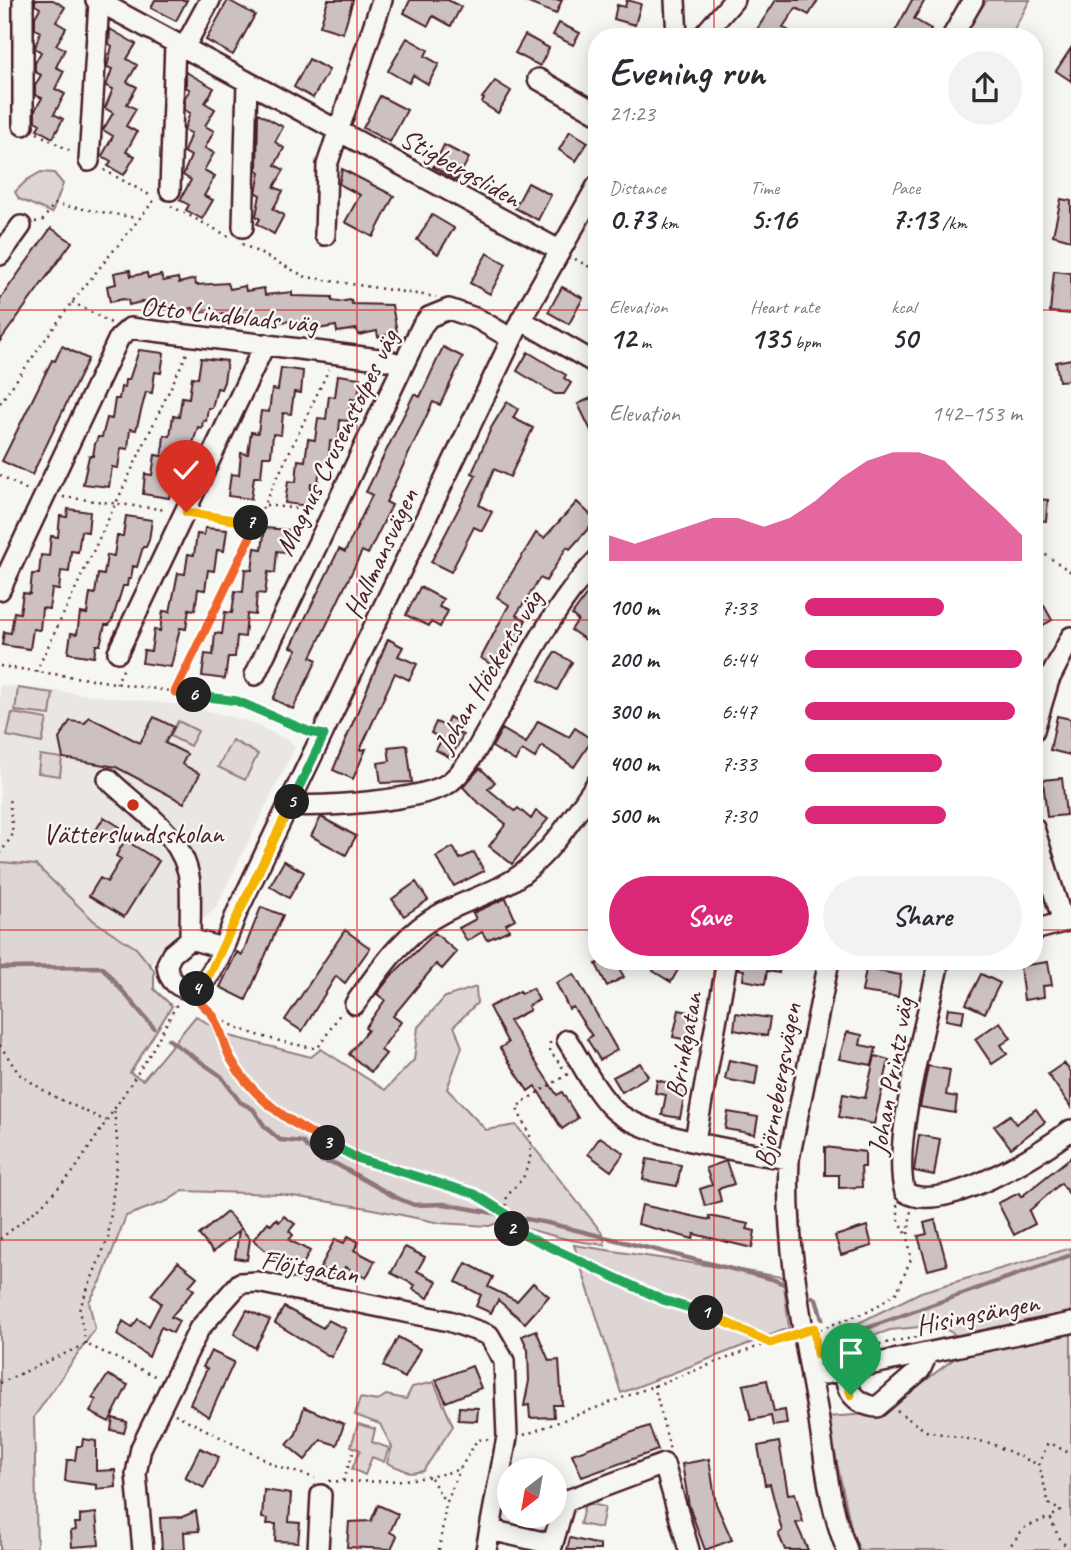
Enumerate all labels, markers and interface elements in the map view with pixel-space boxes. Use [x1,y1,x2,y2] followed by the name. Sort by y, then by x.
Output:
[609,49,765,96] text: Evening run
[948,51,1022,125] button: share
[609,99,655,128] text: 21:23
[394,120,528,215] street label: Stigbergsliden
[609,176,666,200] text: Distance
[750,176,779,200] text: Time
[891,176,920,200] text: Pace
[609,200,655,238] text: 0.73
[750,200,797,238] text: 5:16
[891,200,937,238] text: 7:13
[655,211,679,235] text: km
[937,211,967,235] text: /km
[139,288,320,341] street label: Otto Lindblads väg
[609,295,667,319] text: Elevation
[750,295,819,319] text: Heart rate
[891,295,916,319] text: kcal
[609,319,636,357] text: 12
[750,319,790,357] text: 135
[891,319,918,357] text: 50
[266,322,407,561] street label: Magnus Crusenstolpes väg
[636,330,651,354] text: m
[790,330,821,354] text: bpm
[609,399,680,428] text: Elevation
[931,399,1022,428] text: 142–153 m
[156,440,216,512] pin
[167,451,205,489] icon: check
[335,482,426,624] street label: Hallmansvägen
[233,505,268,540] pin: 7
[246,510,255,534] text: 7
[425,583,551,761] street label: Johan Höckerts väg
[609,593,659,622] text: 100 m
[721,593,757,622] text: 7:33
[609,645,659,674] text: 200 m
[721,645,757,674] text: 6:44
[176,678,212,712] pin: 6
[189,682,198,706] text: 6
[609,697,659,726] text: 300 m
[721,697,757,726] text: 6:47
[609,749,659,778] text: 400 m
[721,749,757,778] text: 7:33
[274,784,310,820] pin: 5
[287,789,296,813] text: 5
[125,797,141,813] marker: Vätterslundsskolan
[609,801,658,830] text: 500 m
[721,801,757,830] text: 7:30
[43,816,225,851] place label: Vätterslundsskolan
[609,876,809,956] button: Save
[823,876,1022,956] button: Share
[180,972,214,1006] pin: 4
[192,976,201,1000] text: 4
[657,988,710,1101] street label: Brinkgatan
[859,994,922,1159] street label: Johan Printz väg
[746,1000,809,1170] street label: Björnebergsvägen
[310,1126,346,1160] pin: 3
[323,1130,332,1154] text: 3
[494,1212,530,1246] pin: 2
[507,1216,516,1240] text: 2
[259,1242,362,1292] street label: Flöjtgatan
[913,1284,1043,1343] street label: Hisingsängen
[688,1296,724,1330] pin: 1
[701,1300,710,1324] text: 1
[821,1323,881,1395] pin
[832,1334,870,1372] icon: arrive
[497,1458,567,1528] north arrow
[497,1458,567,1528] map controls

